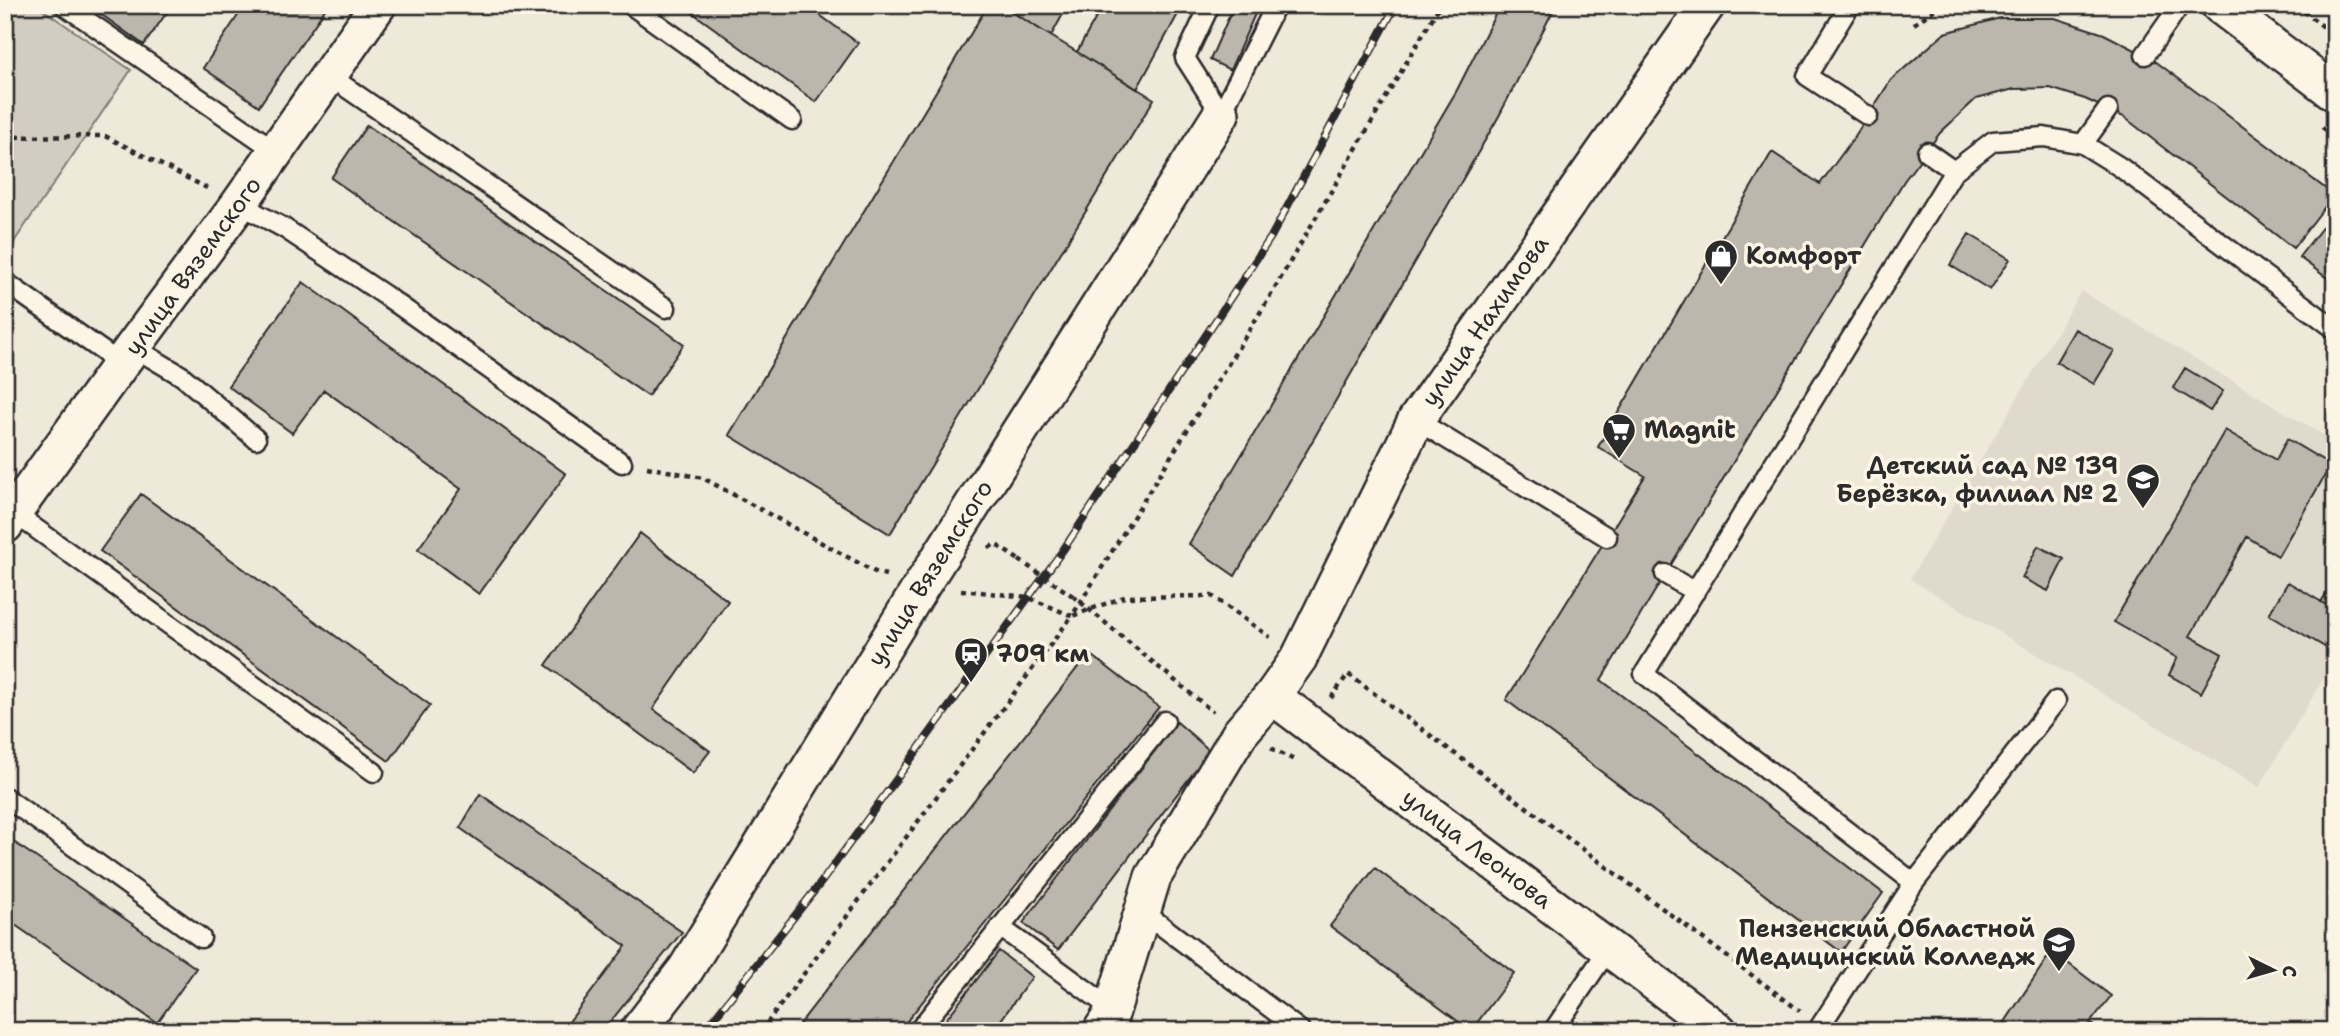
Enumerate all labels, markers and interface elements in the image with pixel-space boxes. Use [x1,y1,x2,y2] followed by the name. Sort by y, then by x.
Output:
[117,170,269,362] street label: улица Вяземского
[1414,229,1556,413] street label: улица Нахимова
[1702,237,1740,286] shop icon: Комфорт
[1746,240,1862,272] place label: Комфорт
[1600,411,1638,460] supermarket icon: Magnit
[1644,414,1736,446] place label: Magnit
[1837,450,2118,510] place label: Детский сад № 139 Берёзка, филиал № 2
[2124,461,2162,510] school or university icon: Детский сад № 139 Берёзка, филиал № 2
[860,474,1000,672] street label: улица Вяземского
[952,635,990,684] station icon: 709 км
[996,638,1089,670] place label: 709 км
[1395,782,1559,916] street label: улица Леонова
[1735,913,2036,973] place label: Пензенский Областной Медицинский Колледж
[2040,924,2078,973] school or university icon: Пензенский Областной Медицинский Колледж
[2238,934,2308,1004] north arrow
[2276,965,2302,978] text: С

